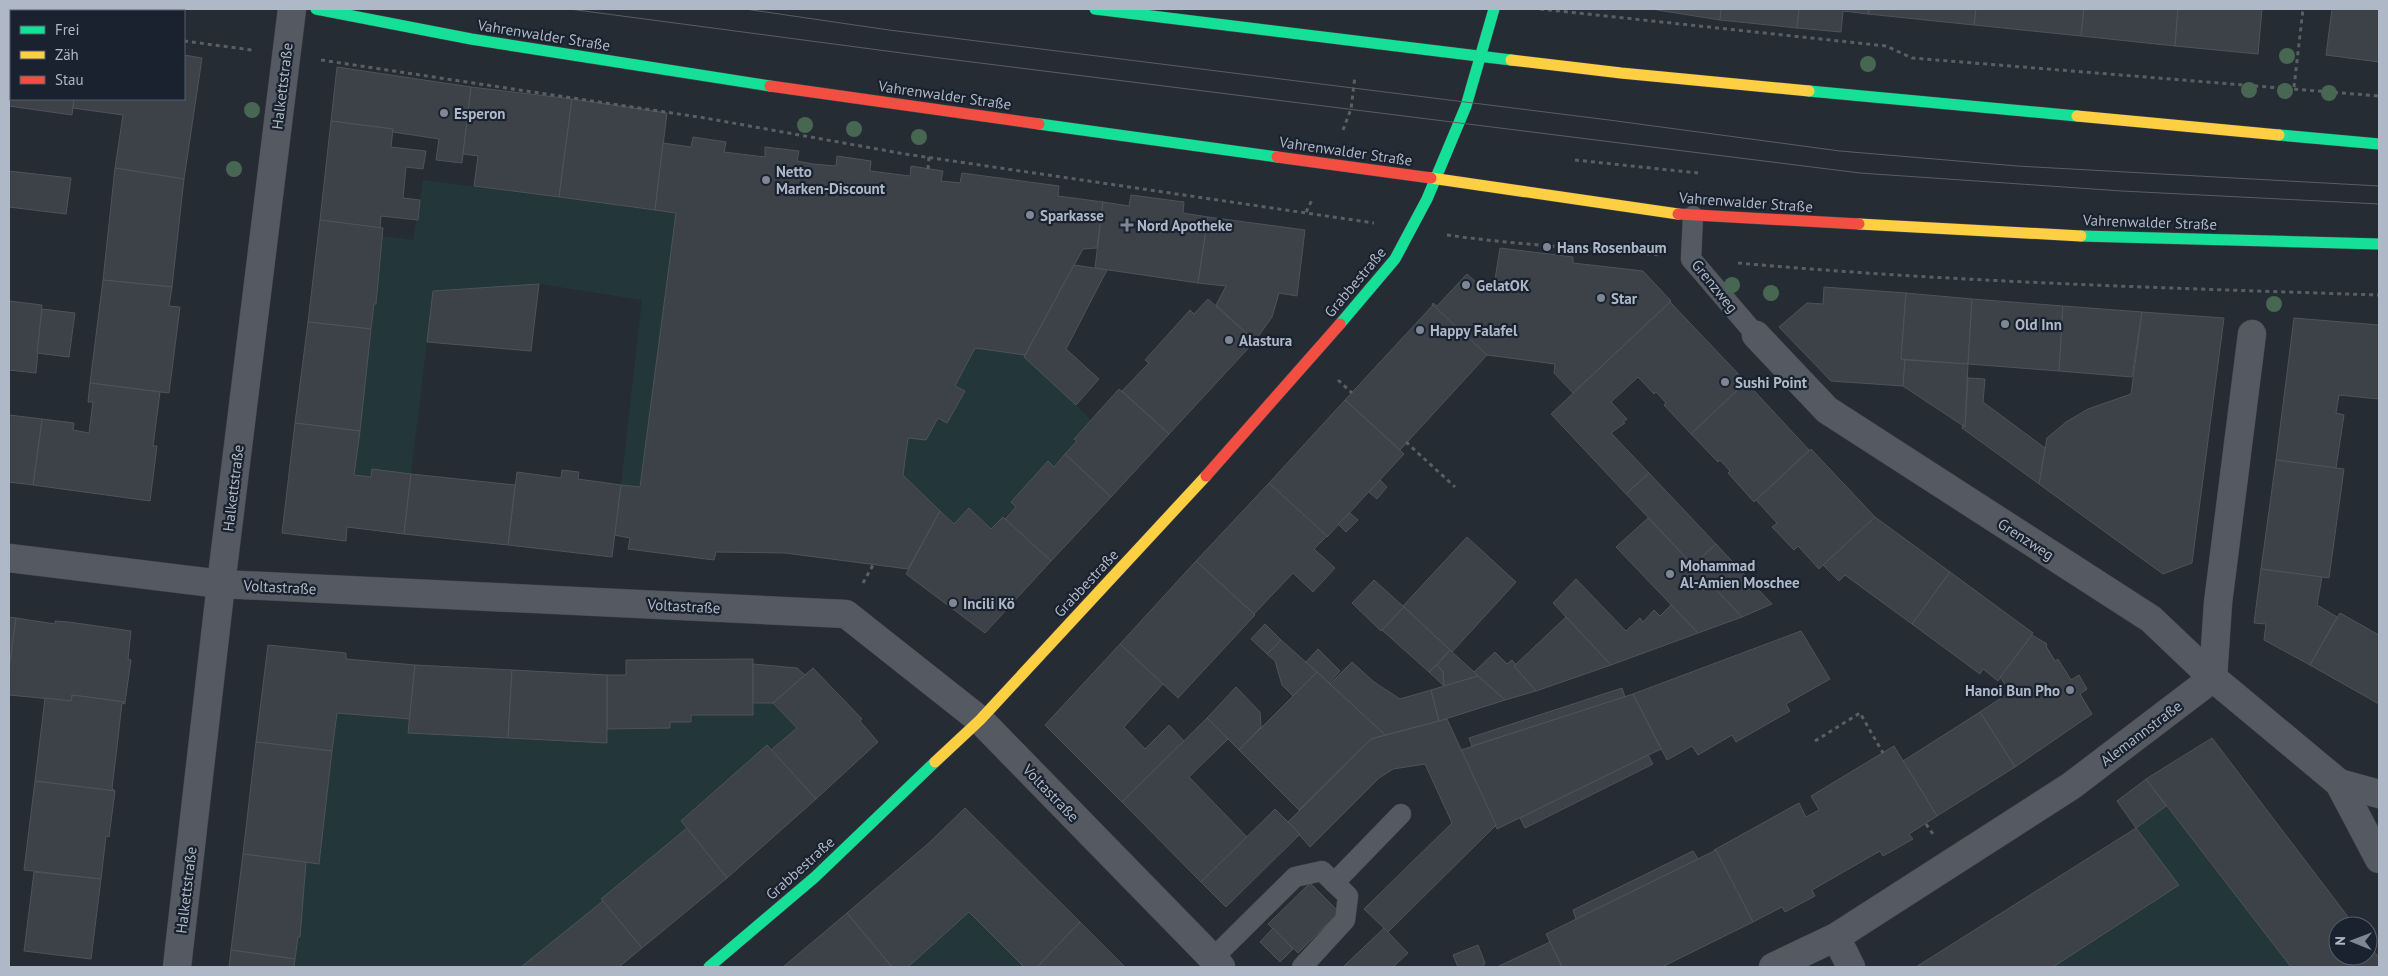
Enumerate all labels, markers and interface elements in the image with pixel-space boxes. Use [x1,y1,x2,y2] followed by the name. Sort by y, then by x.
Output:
[10,10,185,100] legend
[475,15,612,55] street label: Vahrenwalder Straße
[55,20,80,39] text: Frei
[267,42,297,130] street label: Halkettstraße
[55,45,79,64] text: Zäh
[55,70,84,89] text: Stau
[876,76,1013,114] street label: Vahrenwalder Straße
[454,104,505,123] place label: Esperon
[438,107,450,119] marker: Esperon
[1277,132,1414,170] street label: Vahrenwalder Straße
[776,162,886,198] place label: Netto Marken-Discount
[760,174,772,186] marker: Netto Marken-Discount
[1677,188,1814,216] street label: Vahrenwalder Straße
[1040,206,1104,225] place label: Sparkasse
[1024,209,1036,221] marker: Sparkasse
[2082,210,2217,234] street label: Vahrenwalder Straße
[1137,216,1233,235] place label: Nord Apotheke
[1121,219,1133,231] marker: Nord Apotheke
[1557,238,1667,257] place label: Hans Rosenbaum
[1541,241,1553,253] marker: Hans Rosenbaum
[1320,243,1390,321] street label: Grabbestraße
[1688,255,1742,317] street label: Grenzweg
[1476,276,1530,295] place label: GelatOK
[1460,279,1472,291] marker: GelatOK
[1611,289,1638,308] place label: Star
[1595,292,1607,304] marker: Star
[2015,315,2062,334] place label: Old Inn
[1999,318,2011,330] marker: Old Inn
[1430,321,1518,340] place label: Happy Falafel
[1414,324,1426,336] marker: Happy Falafel
[1239,331,1292,350] place label: Alastura
[1223,334,1235,346] marker: Alastura
[1735,373,1808,392] place label: Sushi Point
[1719,376,1731,388] marker: Sushi Point
[218,444,248,532] street label: Halkettstraße
[1994,514,2058,564] street label: Grenzweg
[1050,545,1122,621] street label: Grabbestraße
[1680,556,1800,592] place label: Mohammad Al-Amien Moschee
[1664,568,1676,580] marker: Mohammad Al-Amien Moschee
[242,576,317,598] street label: Voltastraße
[963,594,1015,613] place label: Incili Kö
[646,595,721,617] street label: Voltastraße
[947,597,959,609] marker: Incili Kö
[1965,681,2060,700] place label: Hanoi Bun Pho
[2064,684,2076,696] marker: Hanoi Bun Pho
[2096,696,2186,770] street label: Alemannstraße
[1018,759,1083,826] street label: Voltastraße
[762,832,838,904] street label: Grabbestraße
[171,846,201,934] street label: Halkettstraße
[2328,916,2378,966] north arrow
[2331,936,2349,946] text: N

